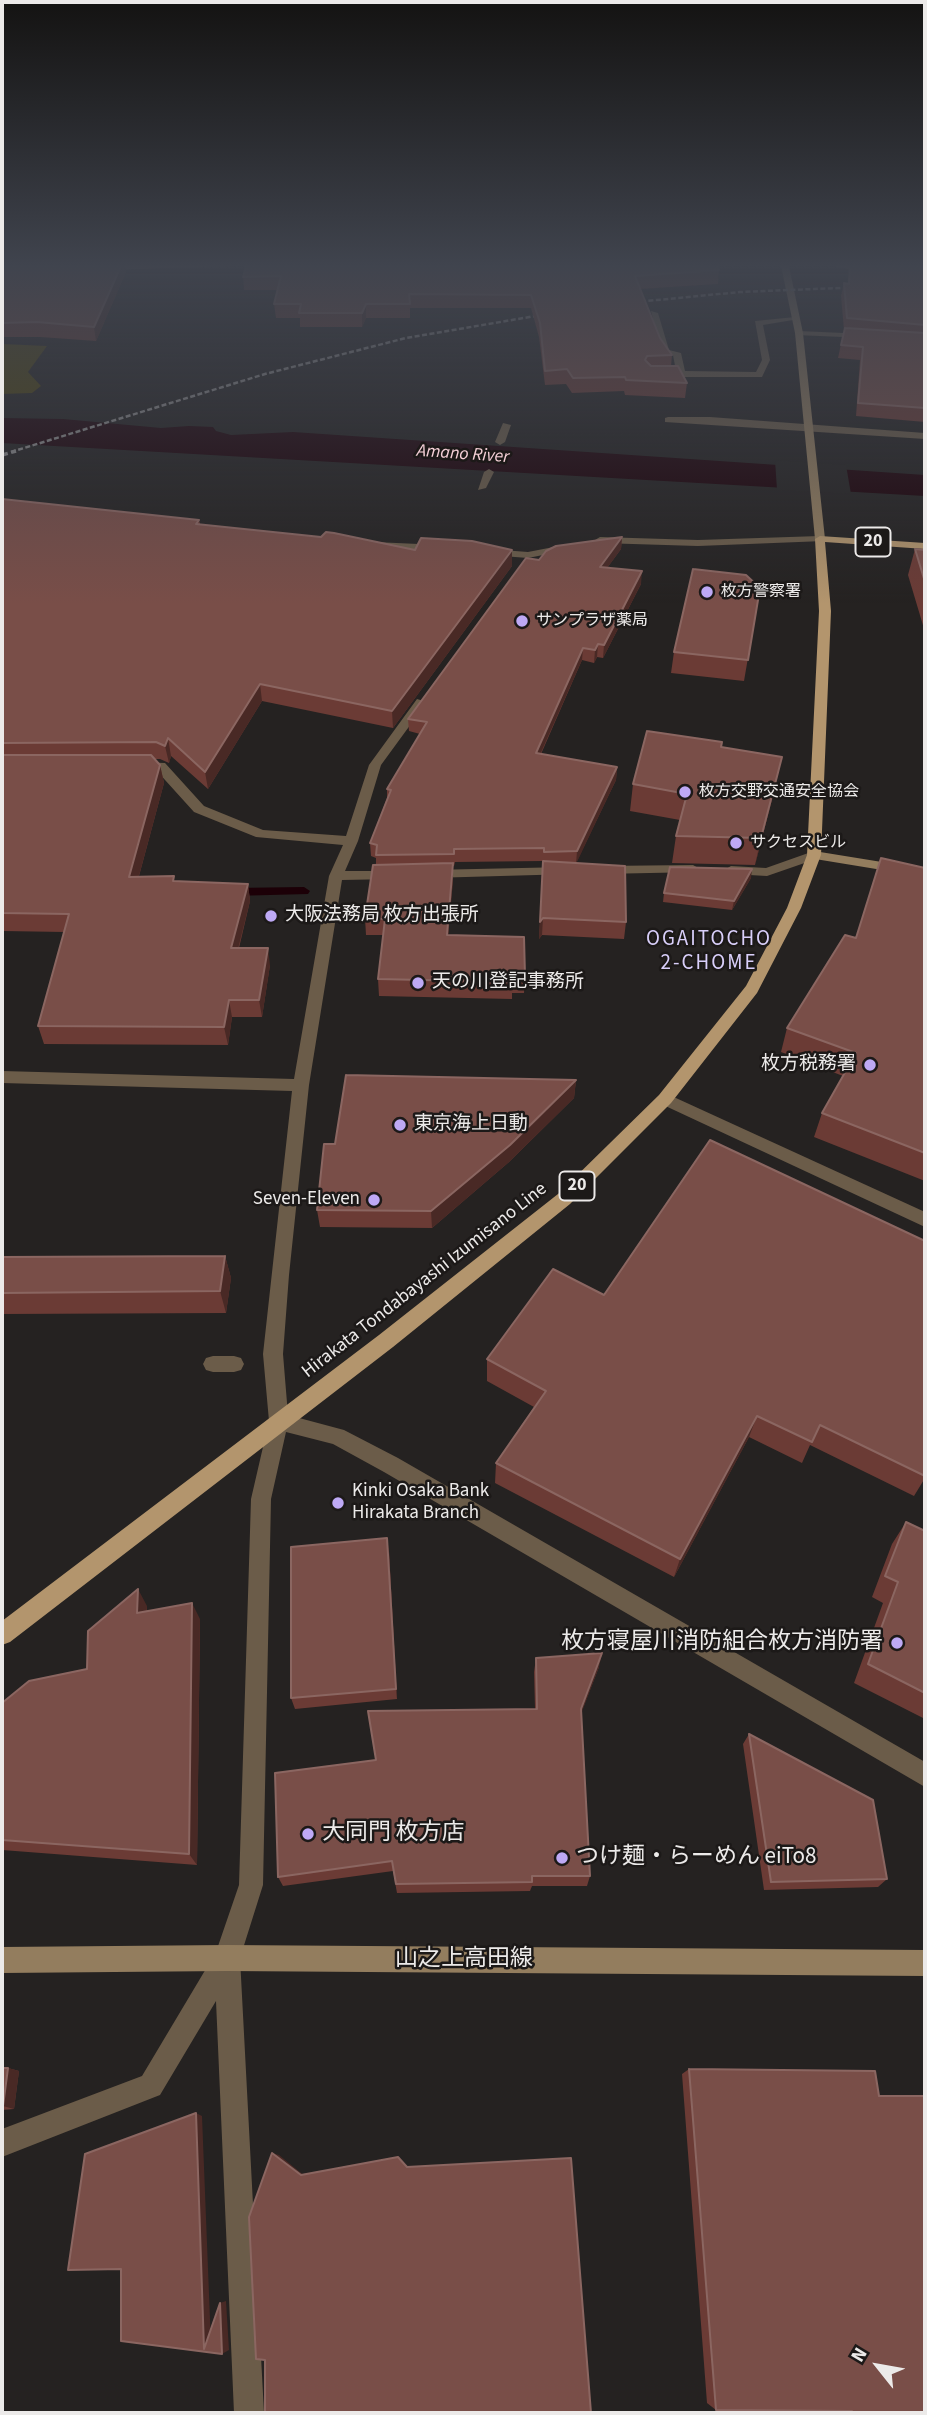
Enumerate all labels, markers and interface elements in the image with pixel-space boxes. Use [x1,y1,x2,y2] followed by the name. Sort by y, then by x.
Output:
[416,441,510,469] water label: Amano River
[856,528,890,556] road number: 20
[721,582,801,602] place label: 枚方警察署
[699,584,715,600] marker: 枚方警察署
[536,611,648,631] place label: サンプラザ薬局
[514,613,530,629] marker: サンプラザ薬局
[699,782,859,802] place label: 枚方交野交通安全協会
[677,784,693,800] marker: 枚方交野交通安全協会
[750,833,846,853] place label: サクセスビル
[728,835,744,851] marker: サクセスビル
[285,905,479,927] place label: 大阪法務局 枚方出張所
[263,908,279,924] marker: 大阪法務局 枚方出張所
[647,927,771,977] district label: OGAITOCHO 2-CHOME
[432,972,584,994] place label: 天の川登記事務所
[410,975,426,991] marker: 天の川登記事務所
[761,1054,856,1076] place label: 枚方税務署
[862,1057,878,1073] marker: 枚方税務署
[414,1114,528,1136] place label: 東京海上日動
[392,1117,408,1133] marker: 東京海上日動
[560,1171,594,1200] road number: 20
[298,1178,552,1384] street label: Hirakata Tondabayashi Izumisano Line
[253,1189,360,1211] place label: Seven-Eleven
[366,1192,382,1208] marker: Seven-Eleven
[352,1481,489,1525] place label: Kinki Osaka Bank Hirakata Branch
[330,1495,346,1511] marker: Kinki Osaka Bank Hirakata Branch
[561,1629,883,1657] place label: 枚方寝屋川消防組合枚方消防署
[889,1635,905,1651] marker: 枚方寝屋川消防組合枚方消防署
[322,1820,465,1848] place label: 大同門 枚方店
[300,1826,316,1842] marker: 大同門 枚方店
[576,1844,816,1872] place label: つけ麺・らーめん eiTo8
[554,1850,570,1866] marker: つけ麺・らーめん eiTo8
[395,1946,533,1974] street label: 山之上高田線
[843,2331,913,2401] north arrow
[845,2343,874,2367] text: N

